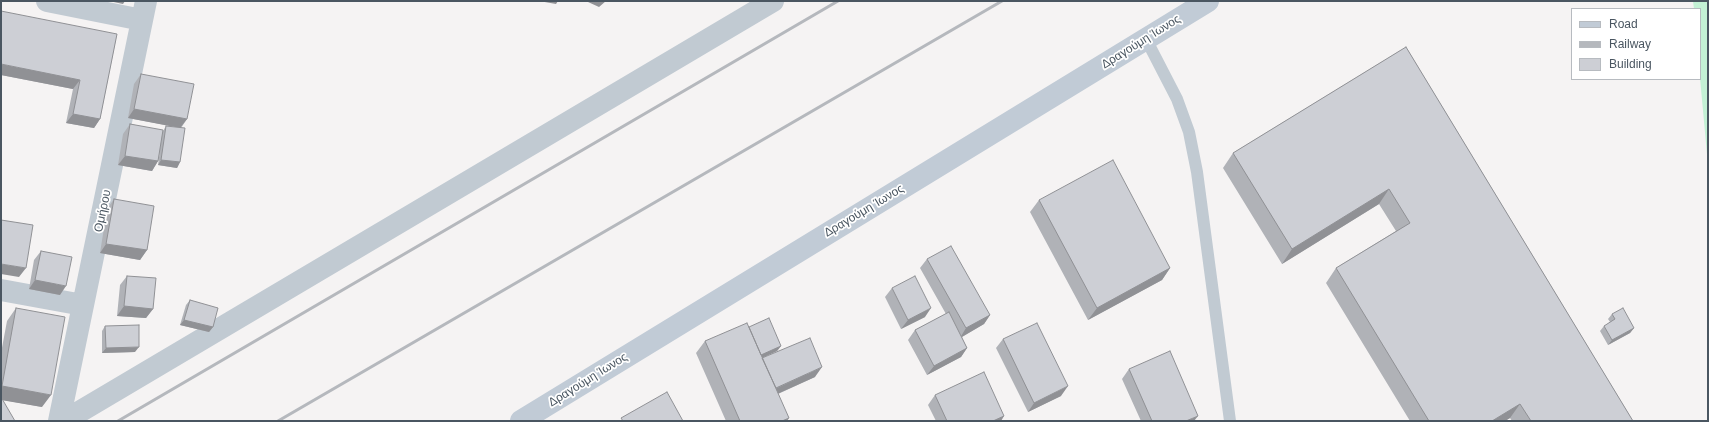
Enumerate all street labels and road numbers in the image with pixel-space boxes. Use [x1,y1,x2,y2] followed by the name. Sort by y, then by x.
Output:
[1099,12,1183,72] street label: Δραγούμη Ίωνος
[822,182,906,240] street label: Δραγούμη Ίωνος
[91,188,115,234] street label: Ομήρου
[546,350,630,410] street label: Δραγούμη Ίωνος

